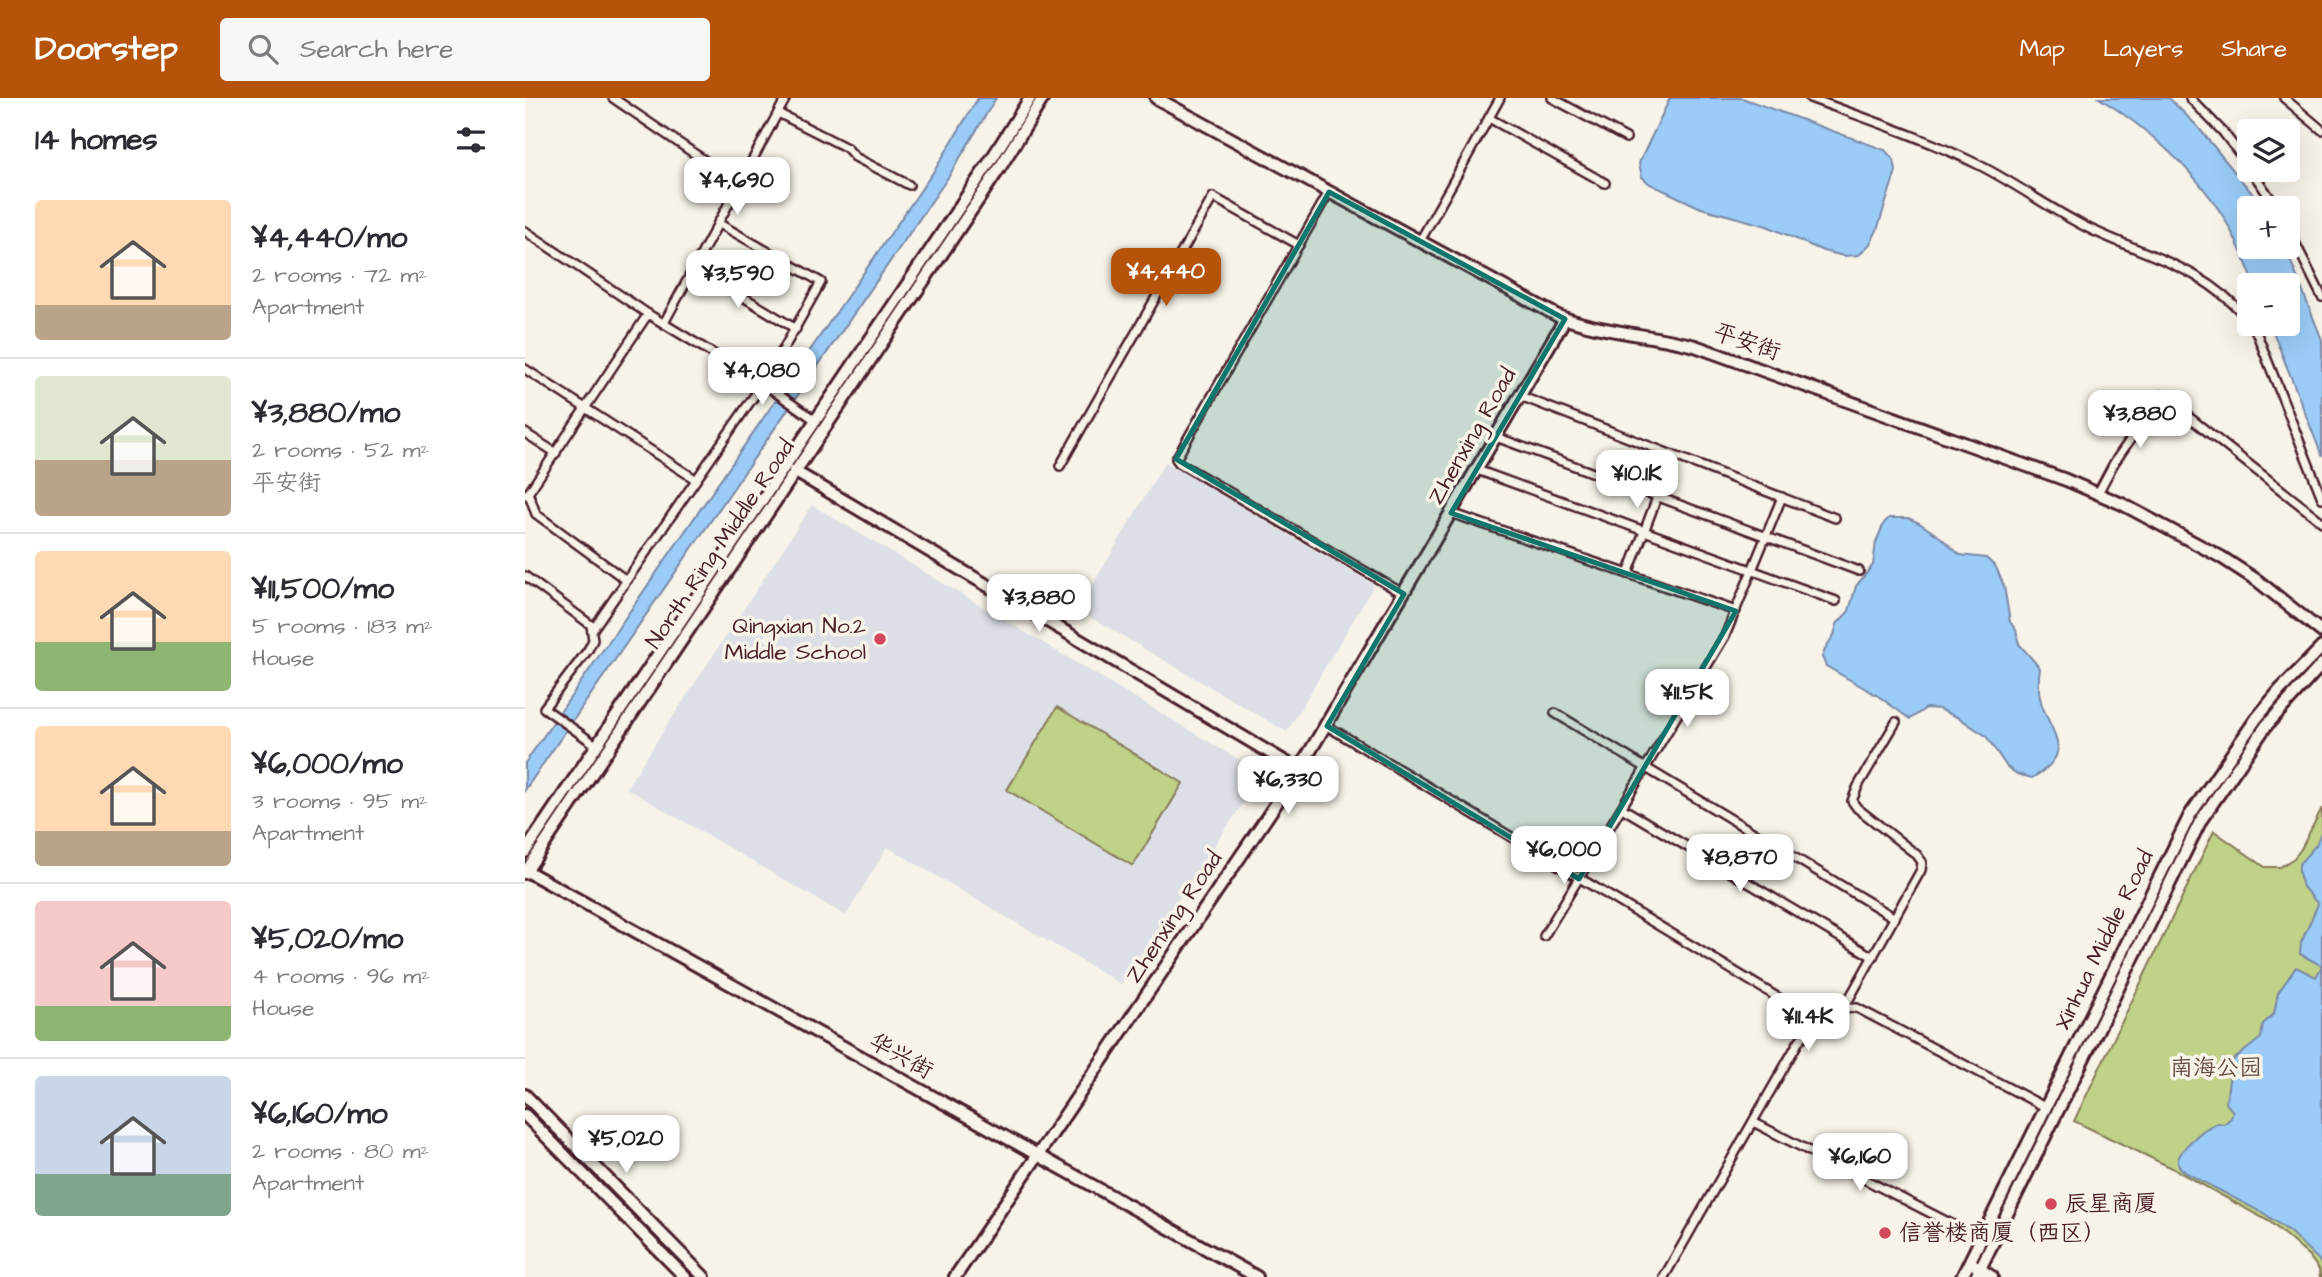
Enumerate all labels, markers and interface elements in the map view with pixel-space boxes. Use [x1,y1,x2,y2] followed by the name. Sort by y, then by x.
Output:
[220,18,710,81] search box
[35,26,178,72] text: Doorstep
[244,30,282,68] icon: search
[300,31,453,67] text: Search here
[2020,32,2065,66] text: Map
[2103,32,2183,66] text: Layers
[2221,32,2287,66] text: Share
[35,119,158,161] text: 14 homes
[2237,119,2300,336] map controls
[2237,119,2300,182] button: layers
[452,121,490,159] icon: filters
[680,158,794,217] pin: ¥4,690
[700,164,774,196] text: ¥4,690
[2237,196,2300,259] button: +
[252,217,407,259] text: ¥4,440/mo
[91,228,175,312] icon: home
[1109,248,1223,308] pin: ¥4,440
[681,250,795,310] pin: ¥3,590
[1127,255,1205,287] text: ¥4,440
[702,257,774,289] text: ¥3,590
[252,259,427,291] text: 2 rooms · 72 m²
[2237,273,2300,336] button: −
[252,291,364,323] text: Apartment
[1709,316,1785,368] street label: 平安街
[705,348,819,407] pin: ¥4,080
[724,354,800,386] text: ¥4,080
[1420,362,1525,511] street label: Zhenxing Road
[2083,390,2197,450] pin: ¥3,880
[252,392,400,434] text: ¥3,880/mo
[2104,397,2176,429] text: ¥3,880
[91,404,175,488] icon: home
[638,433,803,656] street label: North Ring Middle Road
[252,434,429,466] text: 2 rooms · 52 m²
[1580,450,1694,510] pin: ¥10.1K
[1612,457,1662,489] text: ¥10.1K
[252,467,321,499] text: 平安街
[252,568,394,610] text: ¥11,500/mo
[982,574,1096,634] pin: ¥3,880
[91,579,175,663] icon: home
[1003,581,1075,613] text: ¥3,880
[252,610,432,642] text: 5 rooms · 183 m²
[724,610,866,668] place label: Qingxian No.2 Middle School
[872,631,888,647] marker: Qingxian No.2 Middle School
[252,642,315,674] text: House
[1630,670,1744,729] pin: ¥11.5K
[1661,676,1713,708] text: ¥11.5K
[252,743,403,785] text: ¥6,000/mo
[91,754,175,838] icon: home
[1231,756,1345,816] pin: ¥6,330
[1254,763,1322,795] text: ¥6,330
[252,785,428,817] text: 3 rooms · 95 m²
[252,817,364,849] text: Apartment
[1507,826,1621,886] pin: ¥6,000
[1527,833,1601,865] text: ¥6,000
[1683,834,1797,894] pin: ¥8,870
[1703,841,1777,873] text: ¥8,870
[1118,844,1231,990] street label: Zhenxing Road
[2046,844,2162,1036] street label: Xinhua Middle Road
[252,918,404,960] text: ¥5,020/mo
[91,929,175,1013] icon: home
[252,960,430,992] text: 4 rooms · 96 m²
[252,992,315,1024] text: House
[1751,993,1865,1053] pin: ¥11.4K
[1783,1000,1834,1032] text: ¥11.4K
[863,1025,939,1087] street label: 华兴街
[2170,1052,2262,1084] park label: 南海公园
[252,1093,388,1135] text: ¥6,160/mo
[91,1104,175,1188] icon: home
[569,1116,683,1175] pin: ¥5,020
[589,1122,663,1154] text: ¥5,020
[1803,1134,1917,1193] pin: ¥6,160
[252,1135,429,1167] text: 2 rooms · 80 m²
[1829,1140,1891,1172] text: ¥6,160
[252,1167,364,1199] text: Apartment
[2065,1188,2157,1220] place label: 辰星商厦
[2043,1196,2059,1212] marker: 辰星商厦
[1899,1217,2106,1249] place label: 信誉楼商厦（西区）
[1877,1225,1893,1241] marker: 信誉楼商厦（西区）

